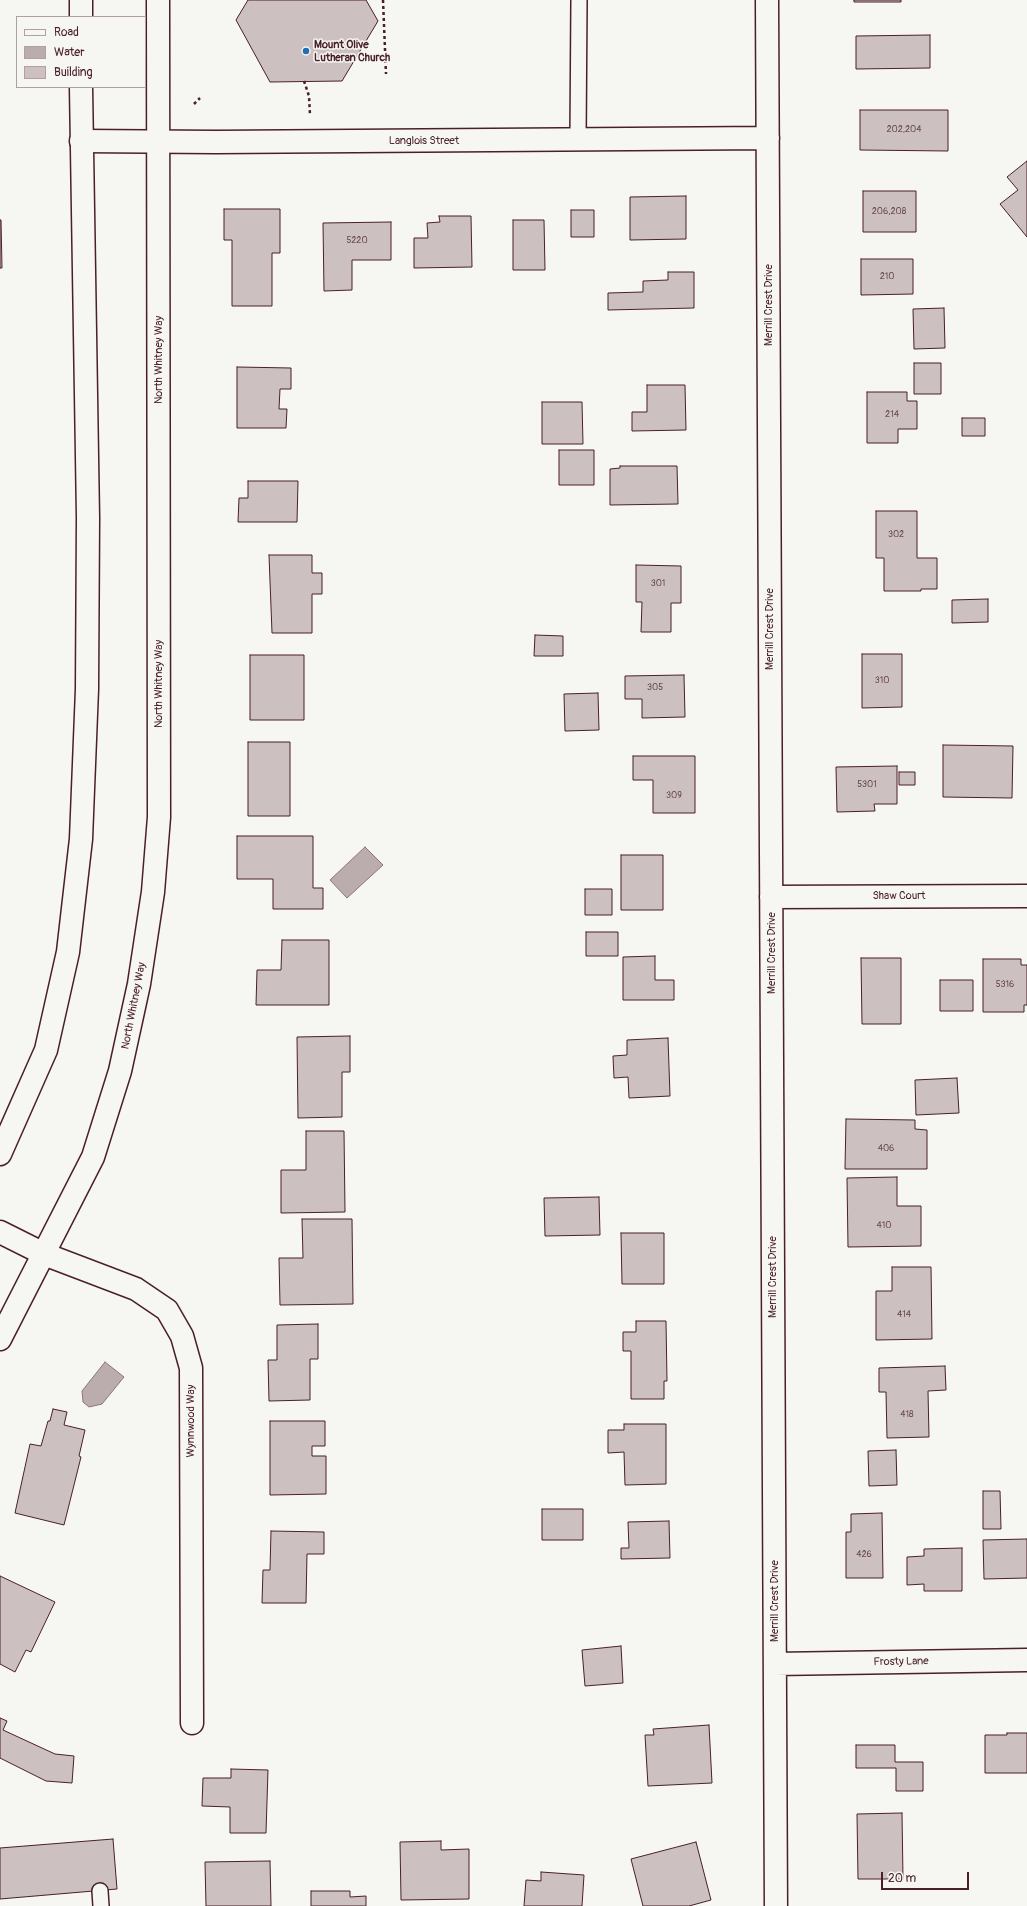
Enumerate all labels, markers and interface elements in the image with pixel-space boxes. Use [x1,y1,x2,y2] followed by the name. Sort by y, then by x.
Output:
[16,16,146,88] legend
[54,25,79,40] text: Road
[314,38,390,64] place label: Mount Olive Lutheran Church
[54,45,85,60] text: Water
[301,46,311,56] marker: Mount Olive Lutheran Church
[54,65,93,80] text: Building
[887,125,921,135] house number: 202,204
[389,134,459,148] street label: Langlois Street
[872,207,906,217] house number: 206,208
[346,236,368,246] house number: 5220
[762,264,776,346] street label: Merrill Crest Drive
[880,272,894,282] house number: 210
[152,316,166,404] street label: North Whitney Way
[885,410,899,420] house number: 214
[888,530,904,540] house number: 302
[651,579,665,589] house number: 301
[763,588,777,670] street label: Merrill Crest Drive
[152,640,166,728] street label: North Whitney Way
[875,676,889,686] house number: 310
[647,683,663,693] house number: 305
[857,780,877,790] house number: 5301
[666,791,682,801] house number: 309
[872,889,926,903] street label: Shaw Court
[765,912,779,994] street label: Merrill Crest Drive
[119,961,149,1051] street label: North Whitney Way
[996,980,1014,990] house number: 5316
[878,1144,894,1154] house number: 406
[877,1221,891,1231] house number: 410
[766,1236,780,1318] street label: Merrill Crest Drive
[897,1310,911,1320] house number: 414
[184,1385,198,1457] street label: Wynnwood Way
[900,1410,914,1420] house number: 418
[856,1550,872,1560] house number: 426
[768,1560,782,1642] street label: Merrill Crest Drive
[873,1655,929,1669] street label: Frosty Lane
[883,1864,971,1890] scale bar
[888,1871,916,1886] text: 20 m

